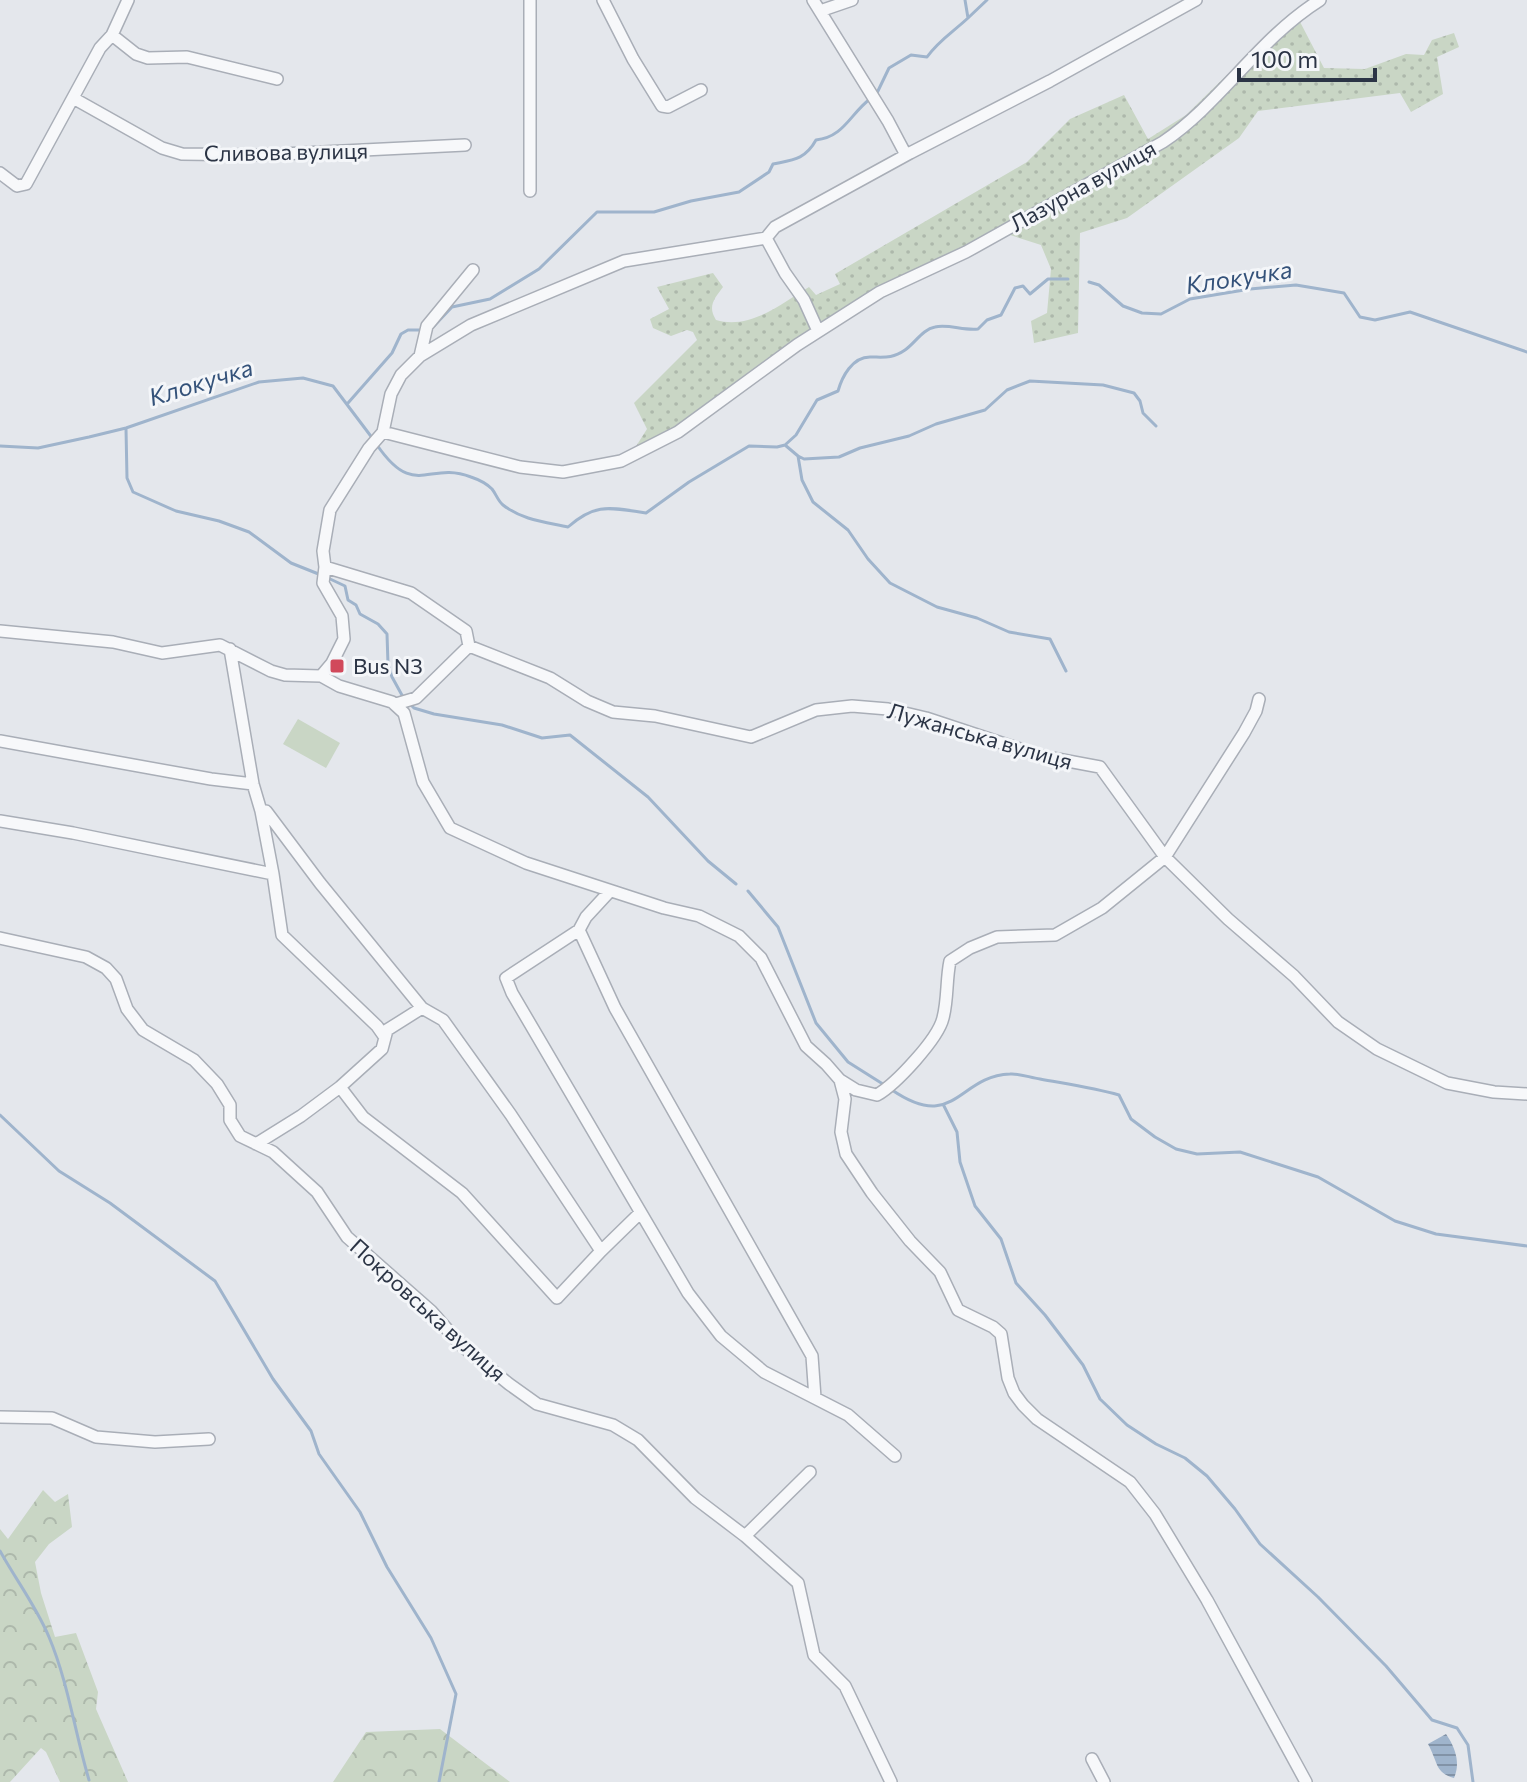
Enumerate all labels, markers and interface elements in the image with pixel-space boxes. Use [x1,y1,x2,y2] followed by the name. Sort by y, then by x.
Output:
[1239,32,1375,82] scale bar
[1251,44,1318,73] text: 100 m
[1005,134,1161,237] street label: Лазурна вулиця
[204,137,368,166] street label: Сливова вулиця
[1183,254,1294,299] water label: Клокучка
[145,352,256,411] water label: Клокучка
[353,652,423,679] place label: Bus N3
[328,657,346,675] marker: Bus N3
[885,696,1076,775] street label: Лужанська вулиця
[345,1233,512,1387] street label: Покровська вулиця

